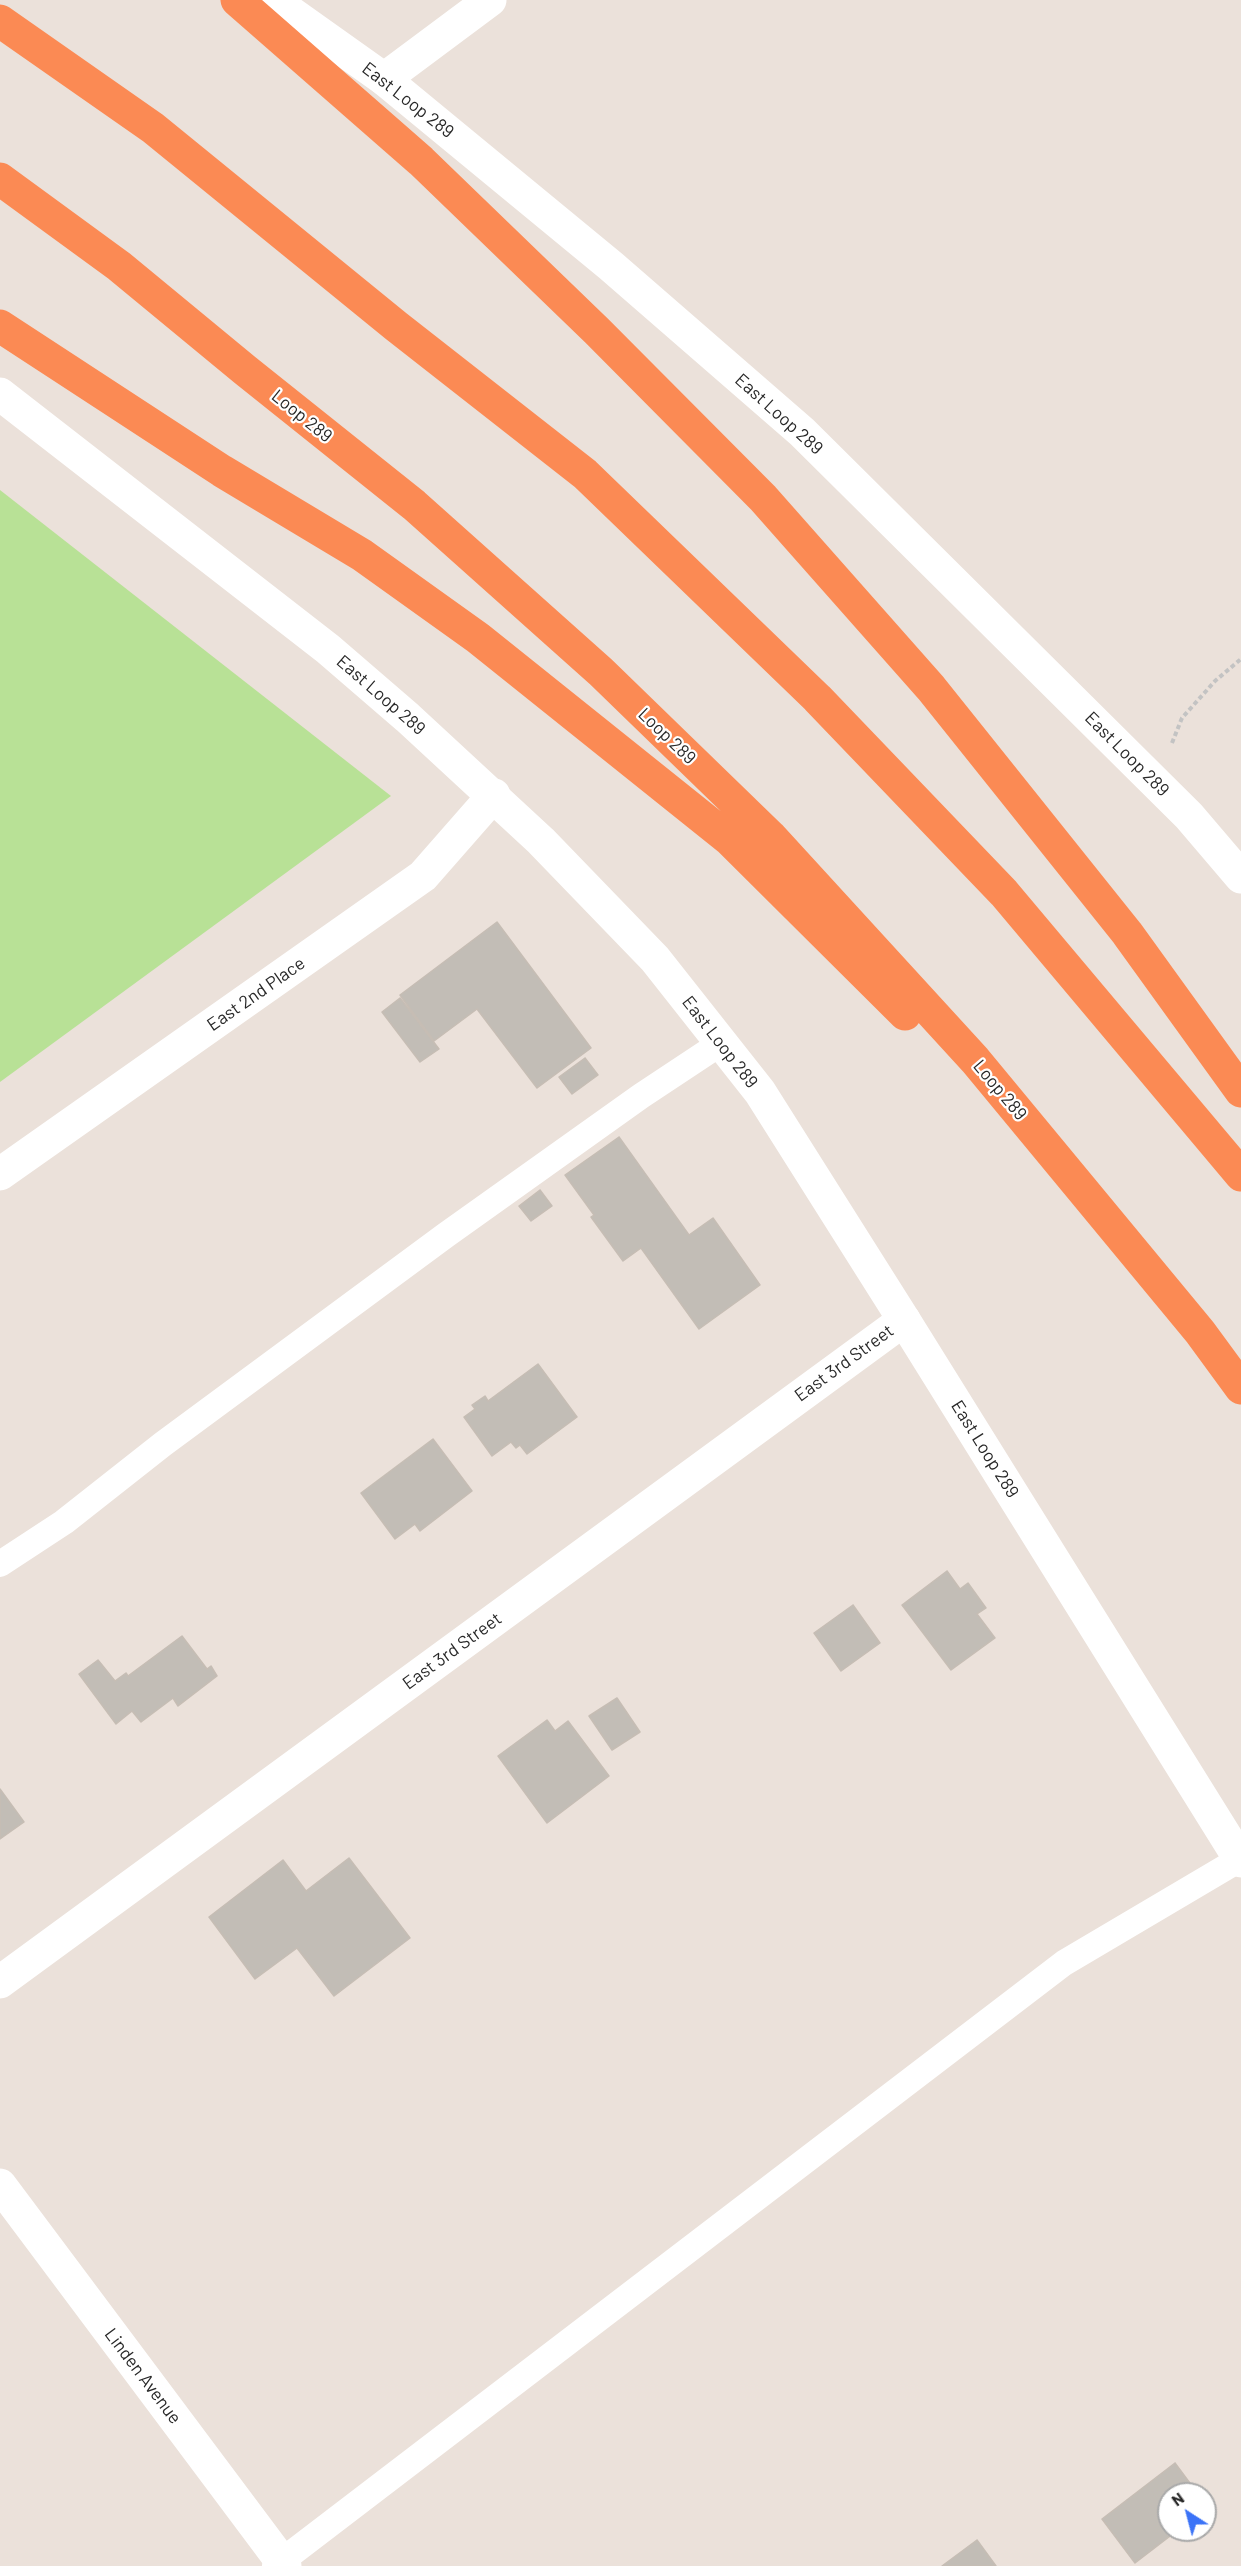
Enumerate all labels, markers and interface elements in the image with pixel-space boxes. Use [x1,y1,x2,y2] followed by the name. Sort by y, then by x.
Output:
[358,57,458,143] street label: East Loop 289
[731,369,827,459] street label: East Loop 289
[267,385,337,447] street label: Loop 289
[332,651,430,739] street label: East Loop 289
[634,703,700,769] street label: Loop 289
[1080,707,1174,801] street label: East Loop 289
[203,952,309,1036] street label: East 2nd Place
[677,992,763,1092] street label: East Loop 289
[969,1056,1031,1124] street label: Loop 289
[790,1320,898,1406] street label: East 3rd Street
[947,1396,1023,1502] street label: East Loop 289
[398,1608,506,1694] street label: East 3rd Street
[100,2324,186,2428] street label: Linden Avenue
[1157,2482,1217,2542] north arrow
[1167,2488,1187,2509] text: N

